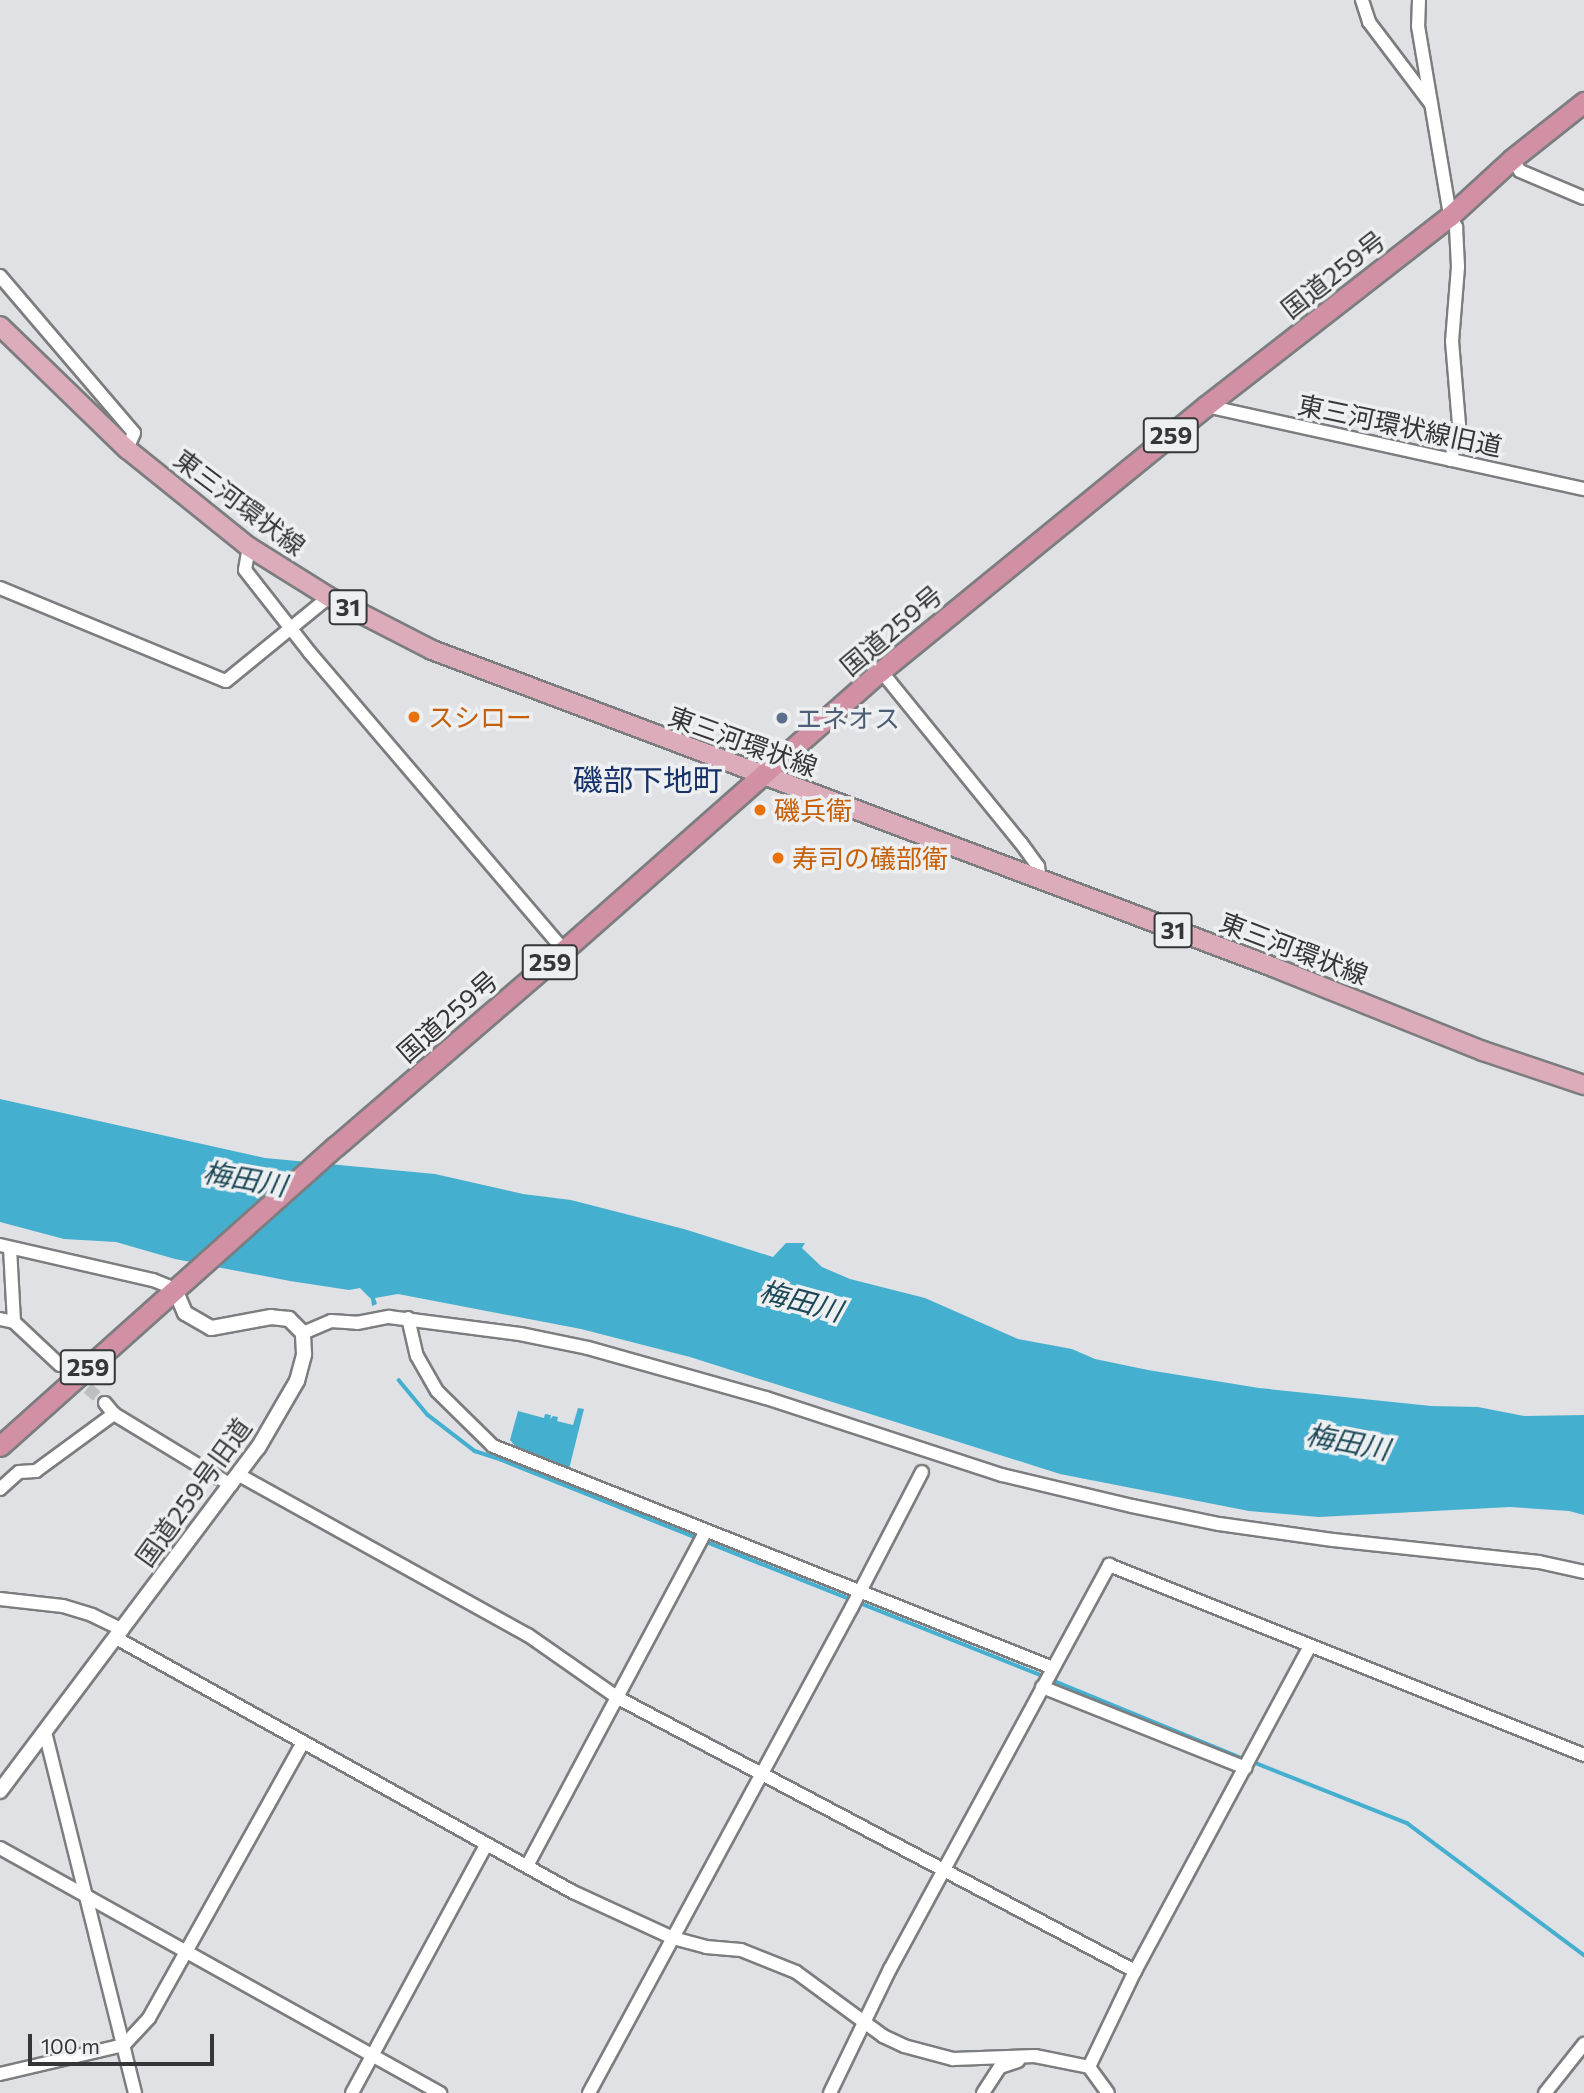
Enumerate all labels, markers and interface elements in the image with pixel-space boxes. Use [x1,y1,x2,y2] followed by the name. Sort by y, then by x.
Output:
[1275,224,1391,324] street label: 国道259号
[1295,388,1505,462] street label: 東三河環状線旧道
[1141,414,1201,456] road number: 259
[168,443,312,561] street label: 東三河環状線
[834,578,948,682] street label: 国道259号
[327,586,369,628] road number: 31
[664,700,822,782] street label: 東三河環状線
[428,701,532,733] place label: スシロー
[796,702,900,734] place label: エネオス
[406,709,422,725] marker: スシロー
[774,710,790,726] marker: エネオス
[573,761,723,797] district label: 磯部下地町
[774,794,852,826] place label: 磯兵衛
[752,802,768,818] marker: 磯兵衛
[792,842,948,874] place label: 寿司の礒部衛
[770,850,786,866] marker: 寿司の礒部衛
[1216,905,1372,991] street label: 東三河環状線
[1152,910,1194,950] road number: 31
[520,942,580,982] road number: 259
[390,964,504,1068] street label: 国道259号
[201,1154,289,1202] water label: 梅田川
[756,1273,846,1327] water label: 梅田川
[58,1346,118,1387] road number: 259
[129,1412,257,1572] street label: 国道259号旧道
[1304,1416,1392,1466] water label: 梅田川
[32,2020,217,2064] scale bar
[41,2033,100,2058] text: 100 m

